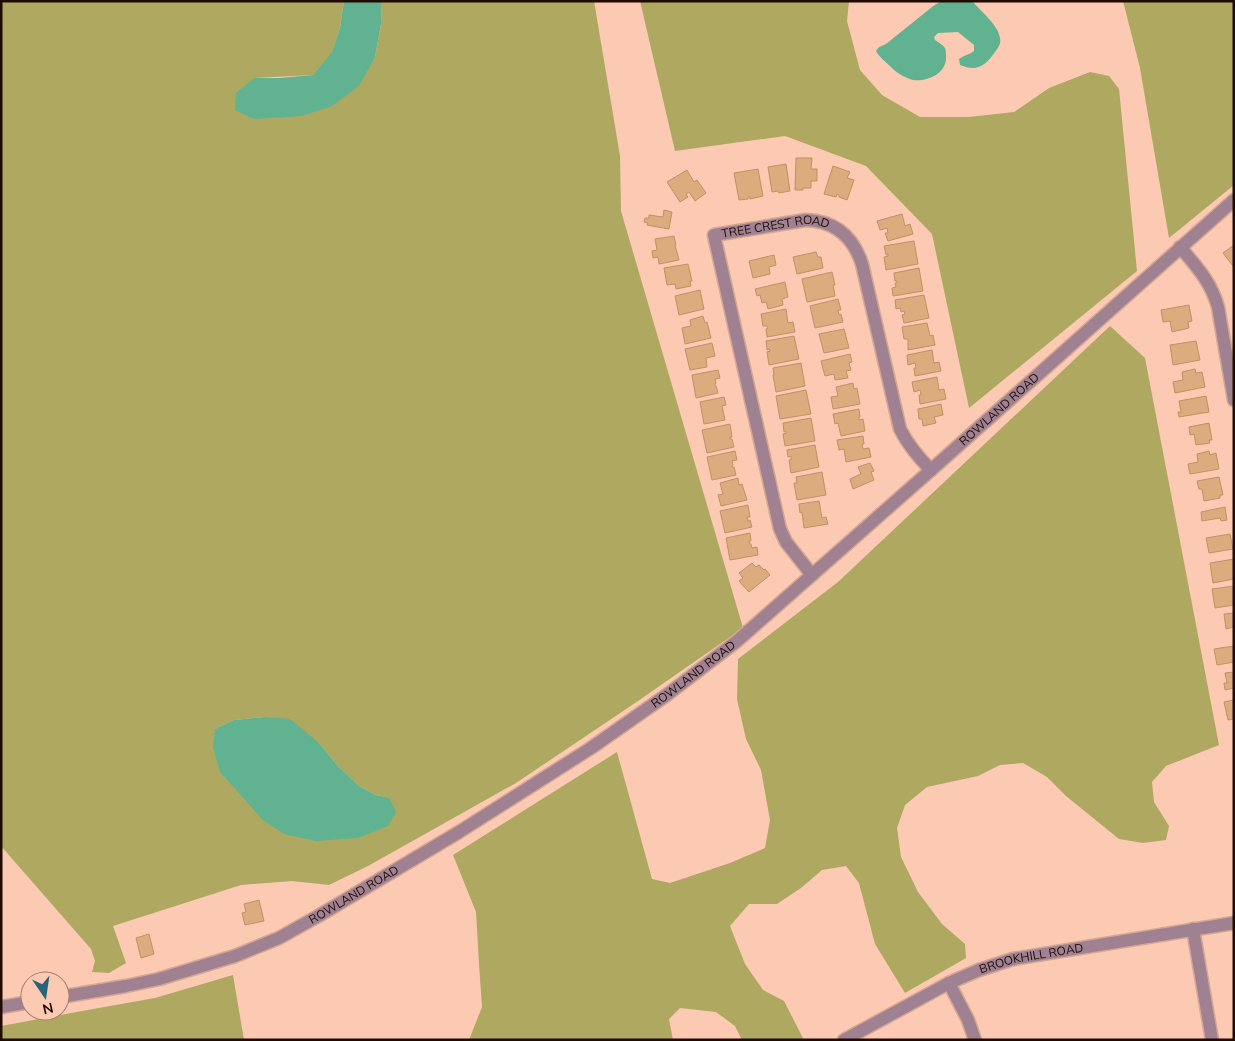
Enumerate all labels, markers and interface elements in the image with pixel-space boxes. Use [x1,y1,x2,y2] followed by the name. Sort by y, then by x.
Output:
[720,212,832,241] street label: TREE CREST ROAD
[956,369,1042,448] street label: ROWLAND ROAD
[648,637,738,711] street label: ROWLAND ROAD
[306,862,401,927] street label: ROWLAND ROAD
[977,940,1084,976] street label: BROOKHILL ROAD
[20,971,70,1021] north arrow
[41,999,55,1019] text: N

